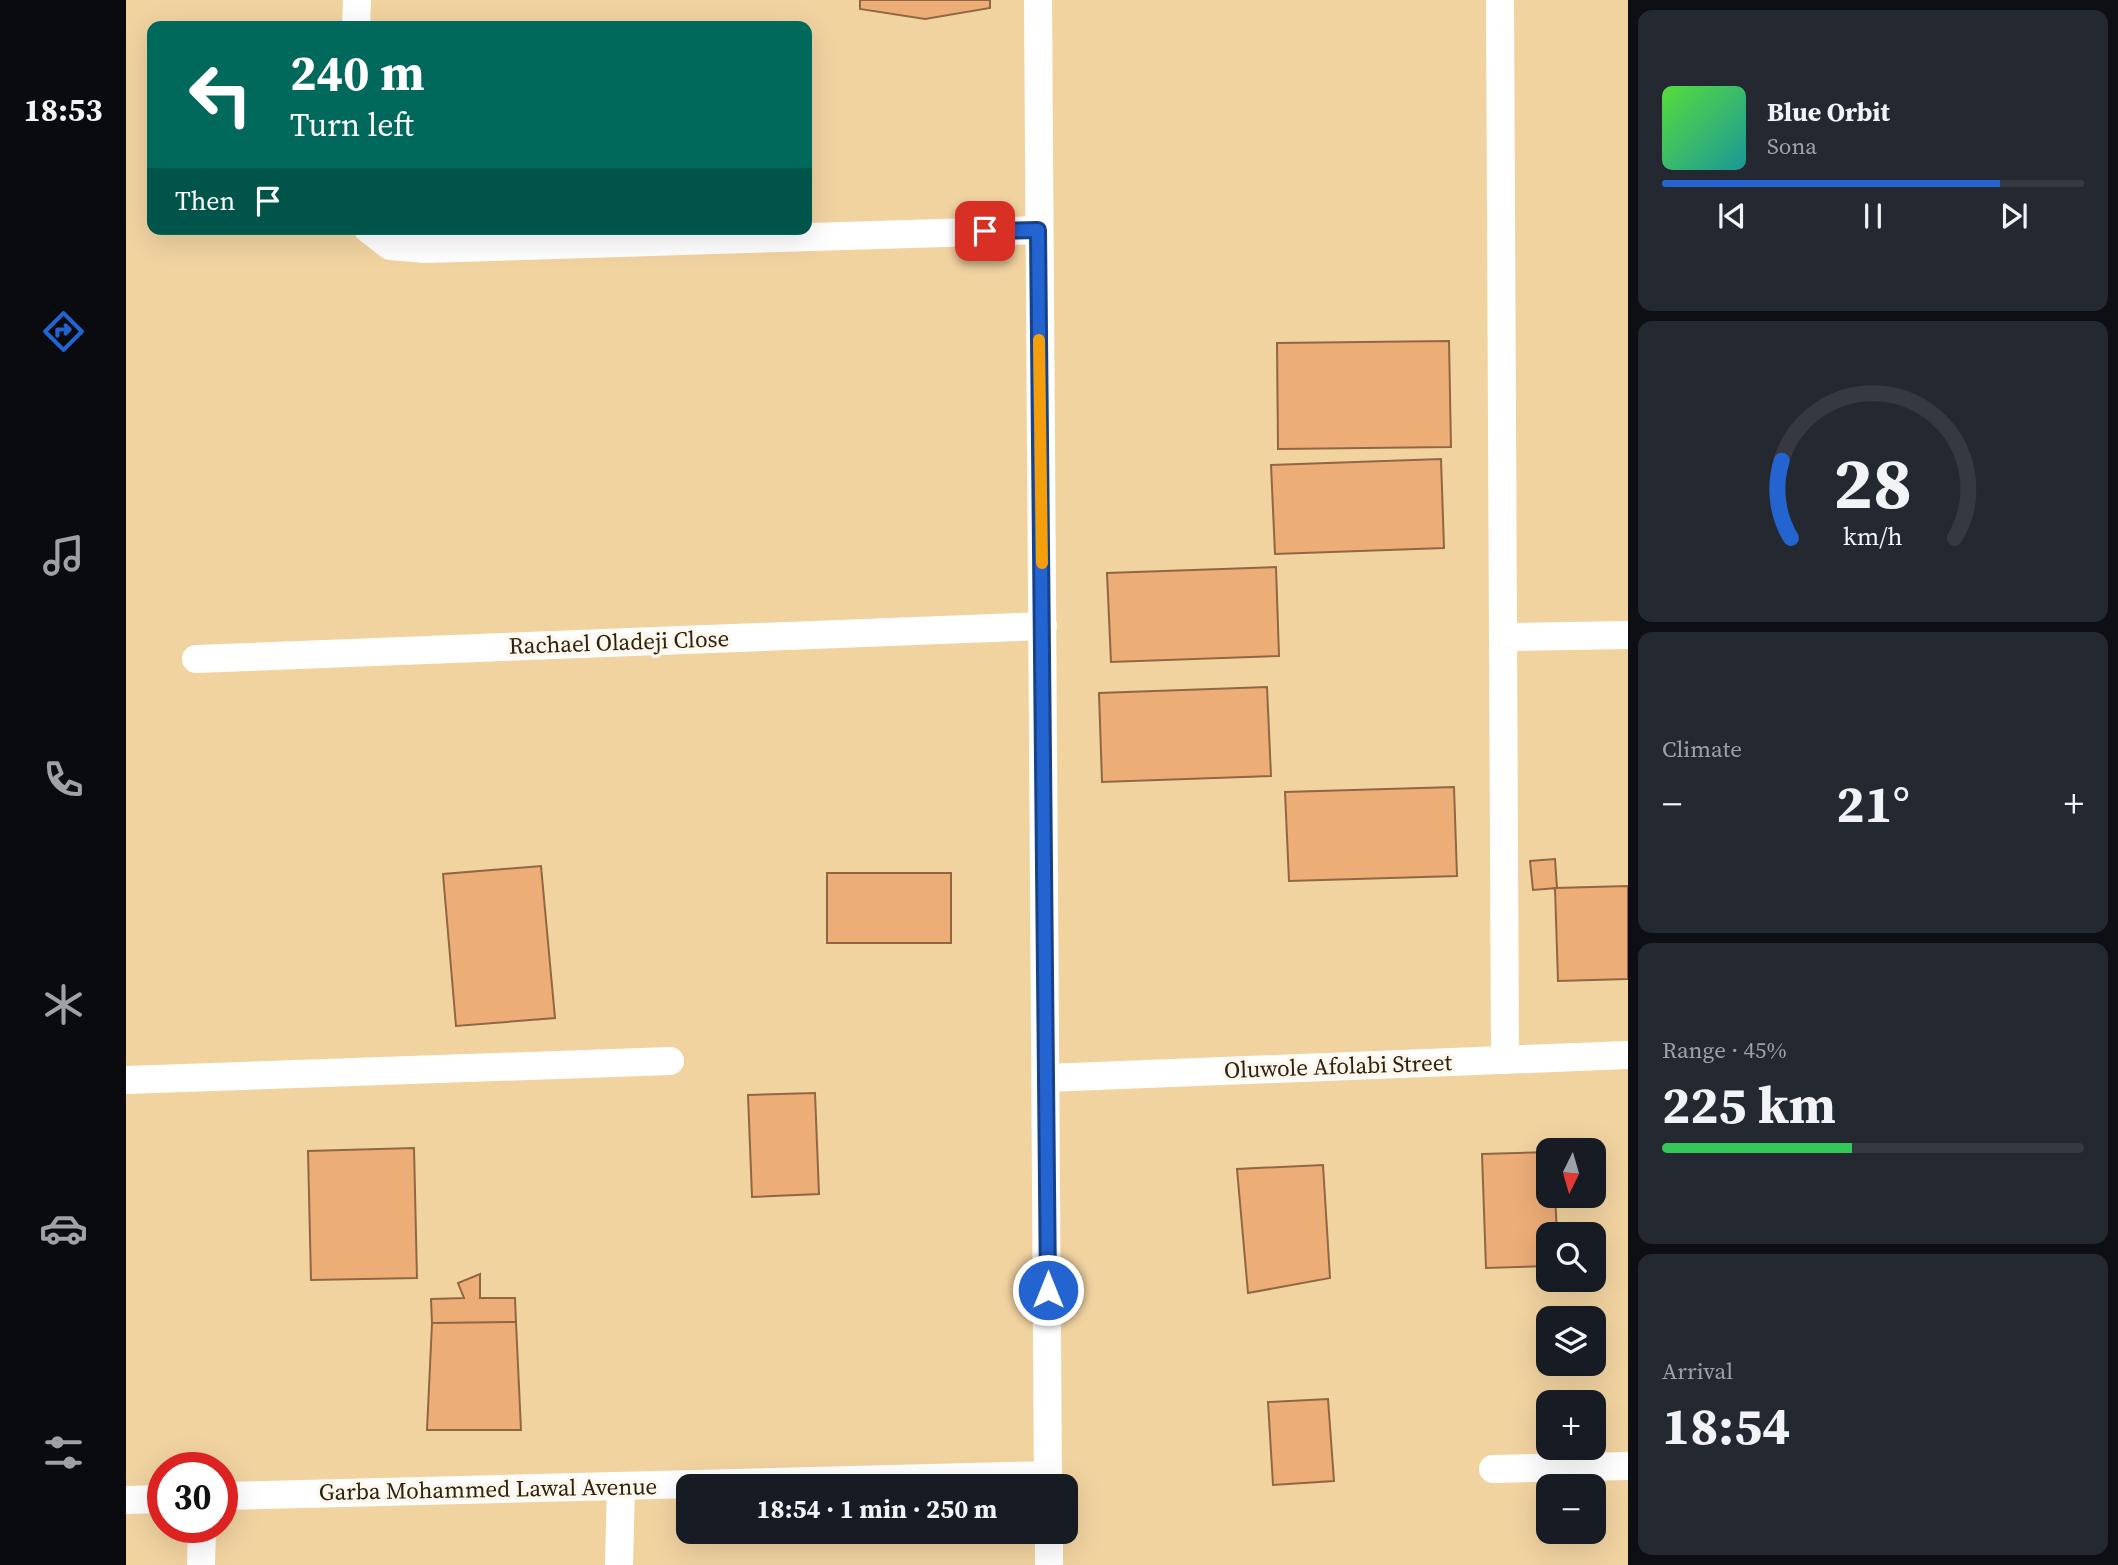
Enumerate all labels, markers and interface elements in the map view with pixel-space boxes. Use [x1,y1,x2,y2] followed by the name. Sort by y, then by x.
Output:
[290,39,425,106] text: 240 m
[175,49,266,140] icon: left
[24,88,102,132] text: 18:53
[1767,94,1890,130] text: Blue Orbit
[290,103,414,147] text: Turn left
[1767,130,1817,162] text: Sona
[249,182,287,220] icon: arrive
[175,183,235,219] text: Then
[1713,197,1751,235] icon: previous
[1854,197,1892,235] icon: pause
[1995,197,2033,235] icon: next
[955,201,1015,261] pin
[966,212,1004,250] icon: arrive
[39,307,88,356] icon: directions
[1834,433,1912,532] text: 28
[1843,518,1903,552] text: km/h
[39,531,88,580] icon: music
[508,622,730,662] street label: Rachael Oladeji Close
[1662,733,1742,765] text: Climate
[39,755,88,804] icon: phone
[1836,768,1910,839] text: 21°
[1662,778,1682,830] text: −
[2064,778,2084,830] text: +
[39,980,88,1029] icon: climate
[1662,1034,1787,1066] text: Range · 45%
[1223,1046,1453,1086] street label: Oluwole Afolabi Street
[1662,1069,1836,1140] text: 225 km
[1536,1138,1606,1208] north arrow
[1536,1138,1606,1544] map controls
[39,1204,88,1253] icon: car
[1536,1222,1606,1292] button: search
[1011,1253,1085,1327] position arrow
[1536,1306,1606,1376] button: layers
[1662,1355,1733,1387] text: Arrival
[1536,1390,1606,1460] button: +
[1662,1390,1790,1461] text: 18:54
[39,1428,88,1477] icon: filters
[147,1452,238,1543] speed limit sign: 30
[319,1470,657,1508] street label: Garba Mohammed Lawal Avenue
[1536,1474,1606,1544] button: −
[757,1491,997,1527] text: 18:54 · 1 min · 250 m

